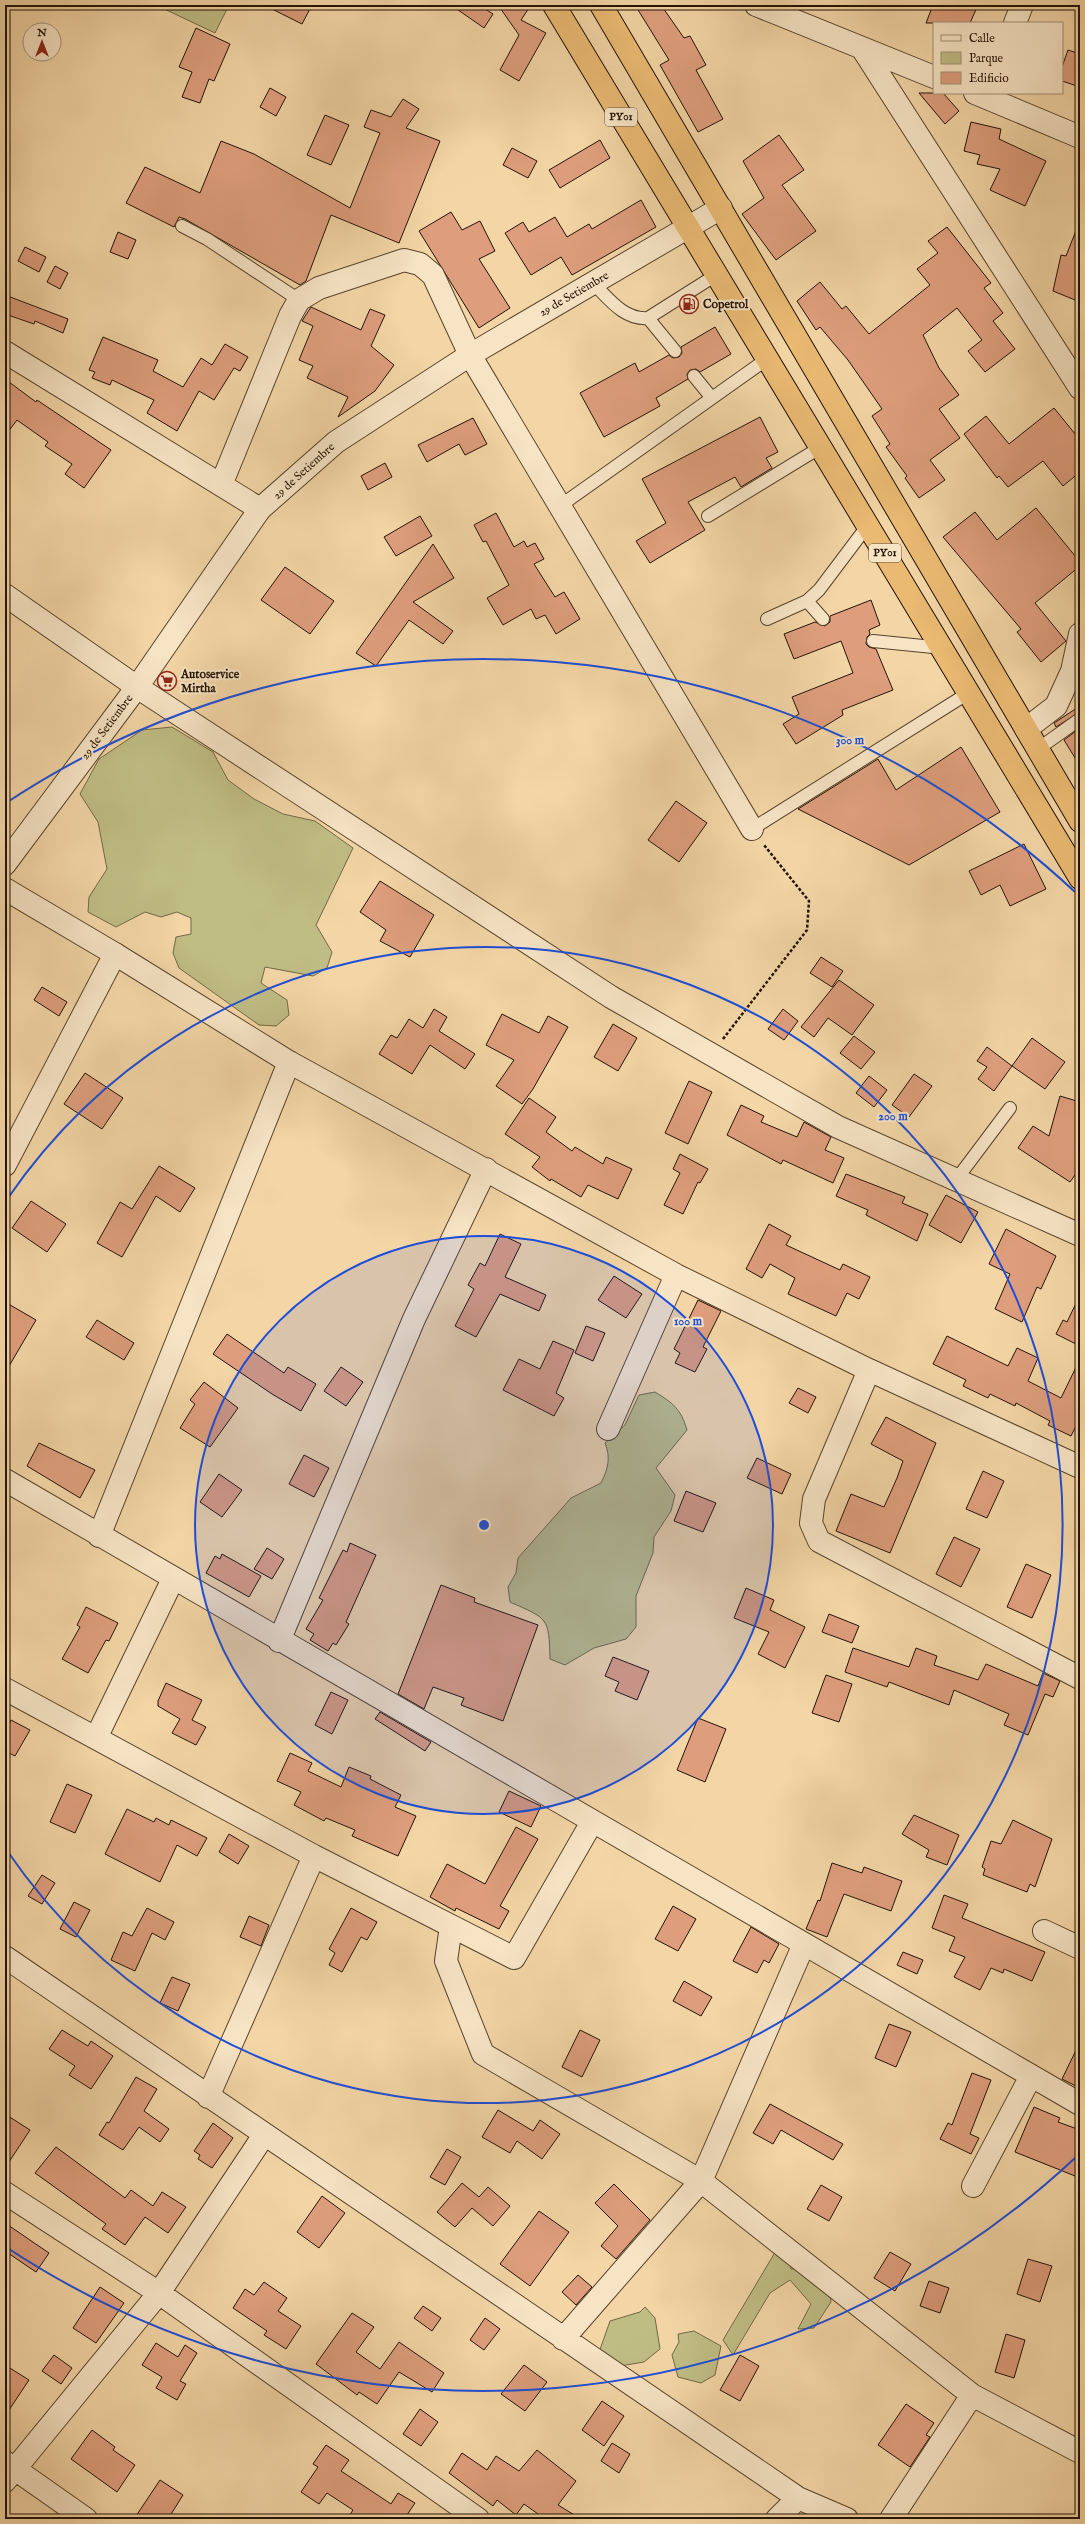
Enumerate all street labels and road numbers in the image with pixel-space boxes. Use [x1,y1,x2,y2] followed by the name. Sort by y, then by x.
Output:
[605,108,637,126] road number: PY01
[536,268,612,320] street label: 29 de Setiembre
[270,439,338,503] street label: 29 de Setiembre
[869,544,901,562] road number: PY01
[78,691,137,763] street label: 29 de Setiembre

